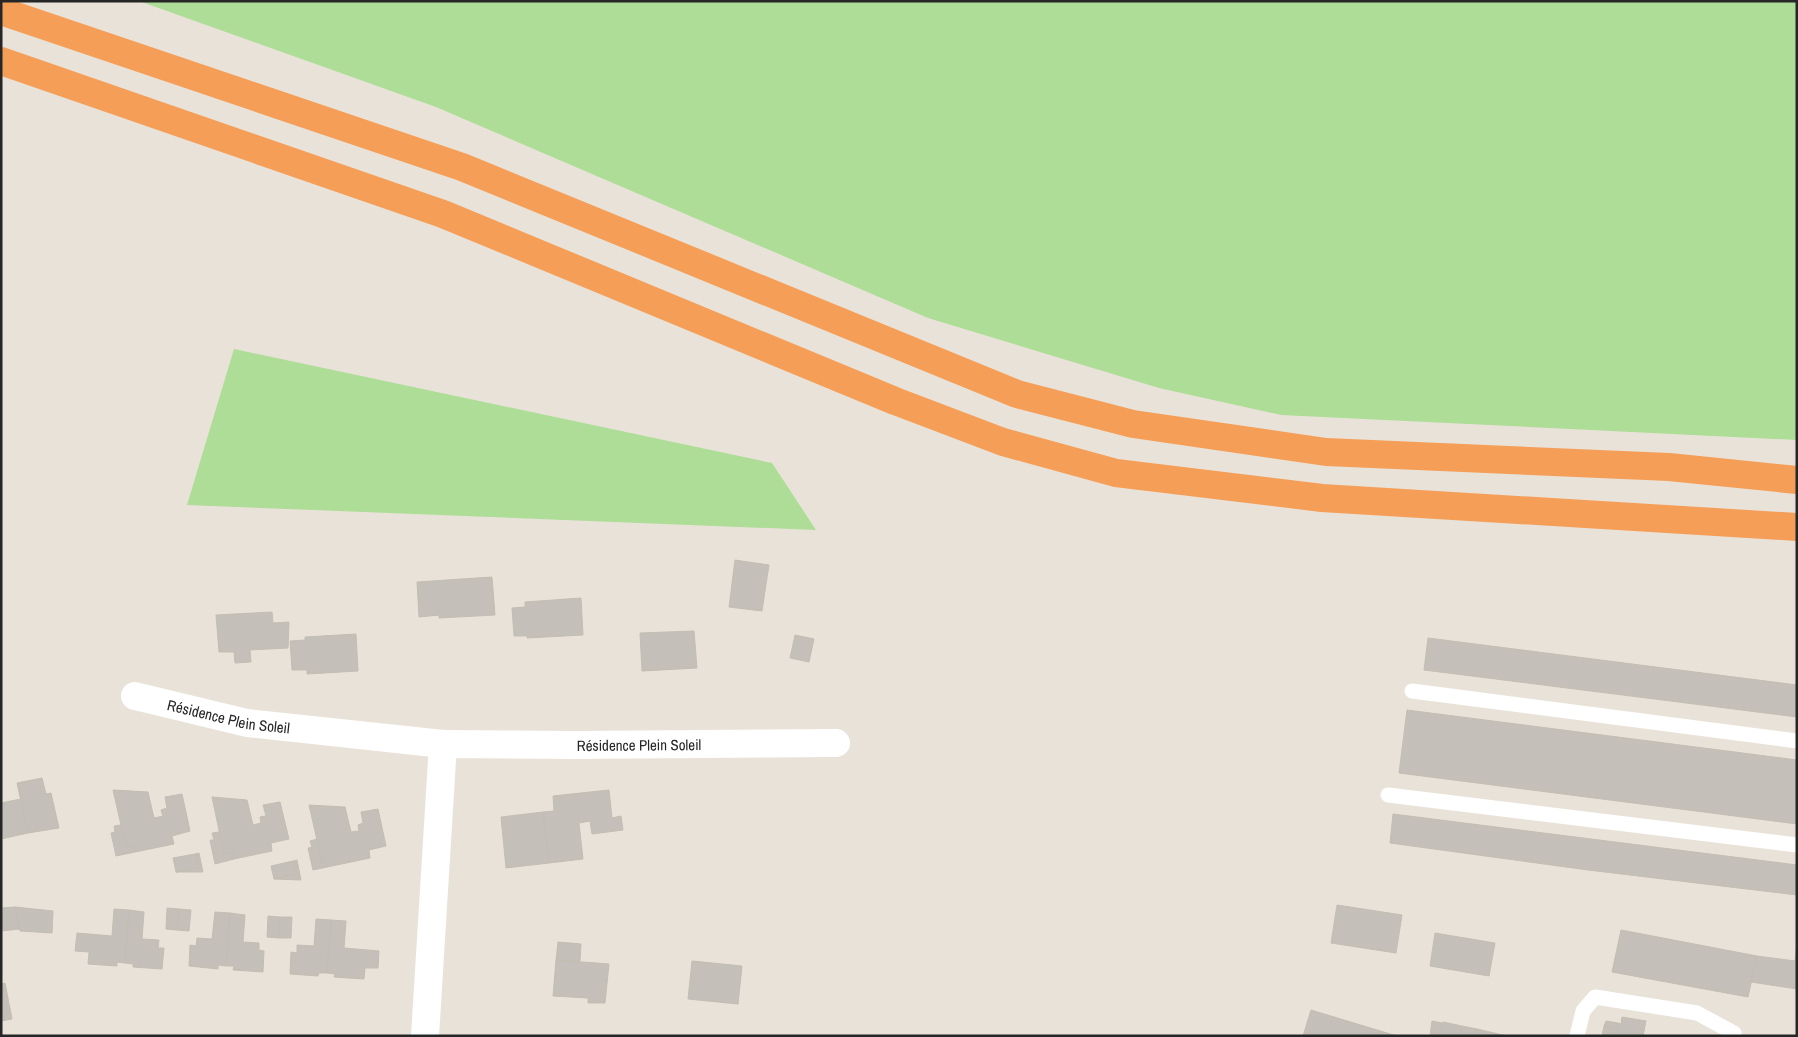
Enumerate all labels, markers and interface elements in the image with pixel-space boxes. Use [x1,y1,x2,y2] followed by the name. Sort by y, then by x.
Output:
[165,694,291,738] street label: Résidence Plein Soleil
[577,734,701,755] street label: Résidence Plein Soleil

